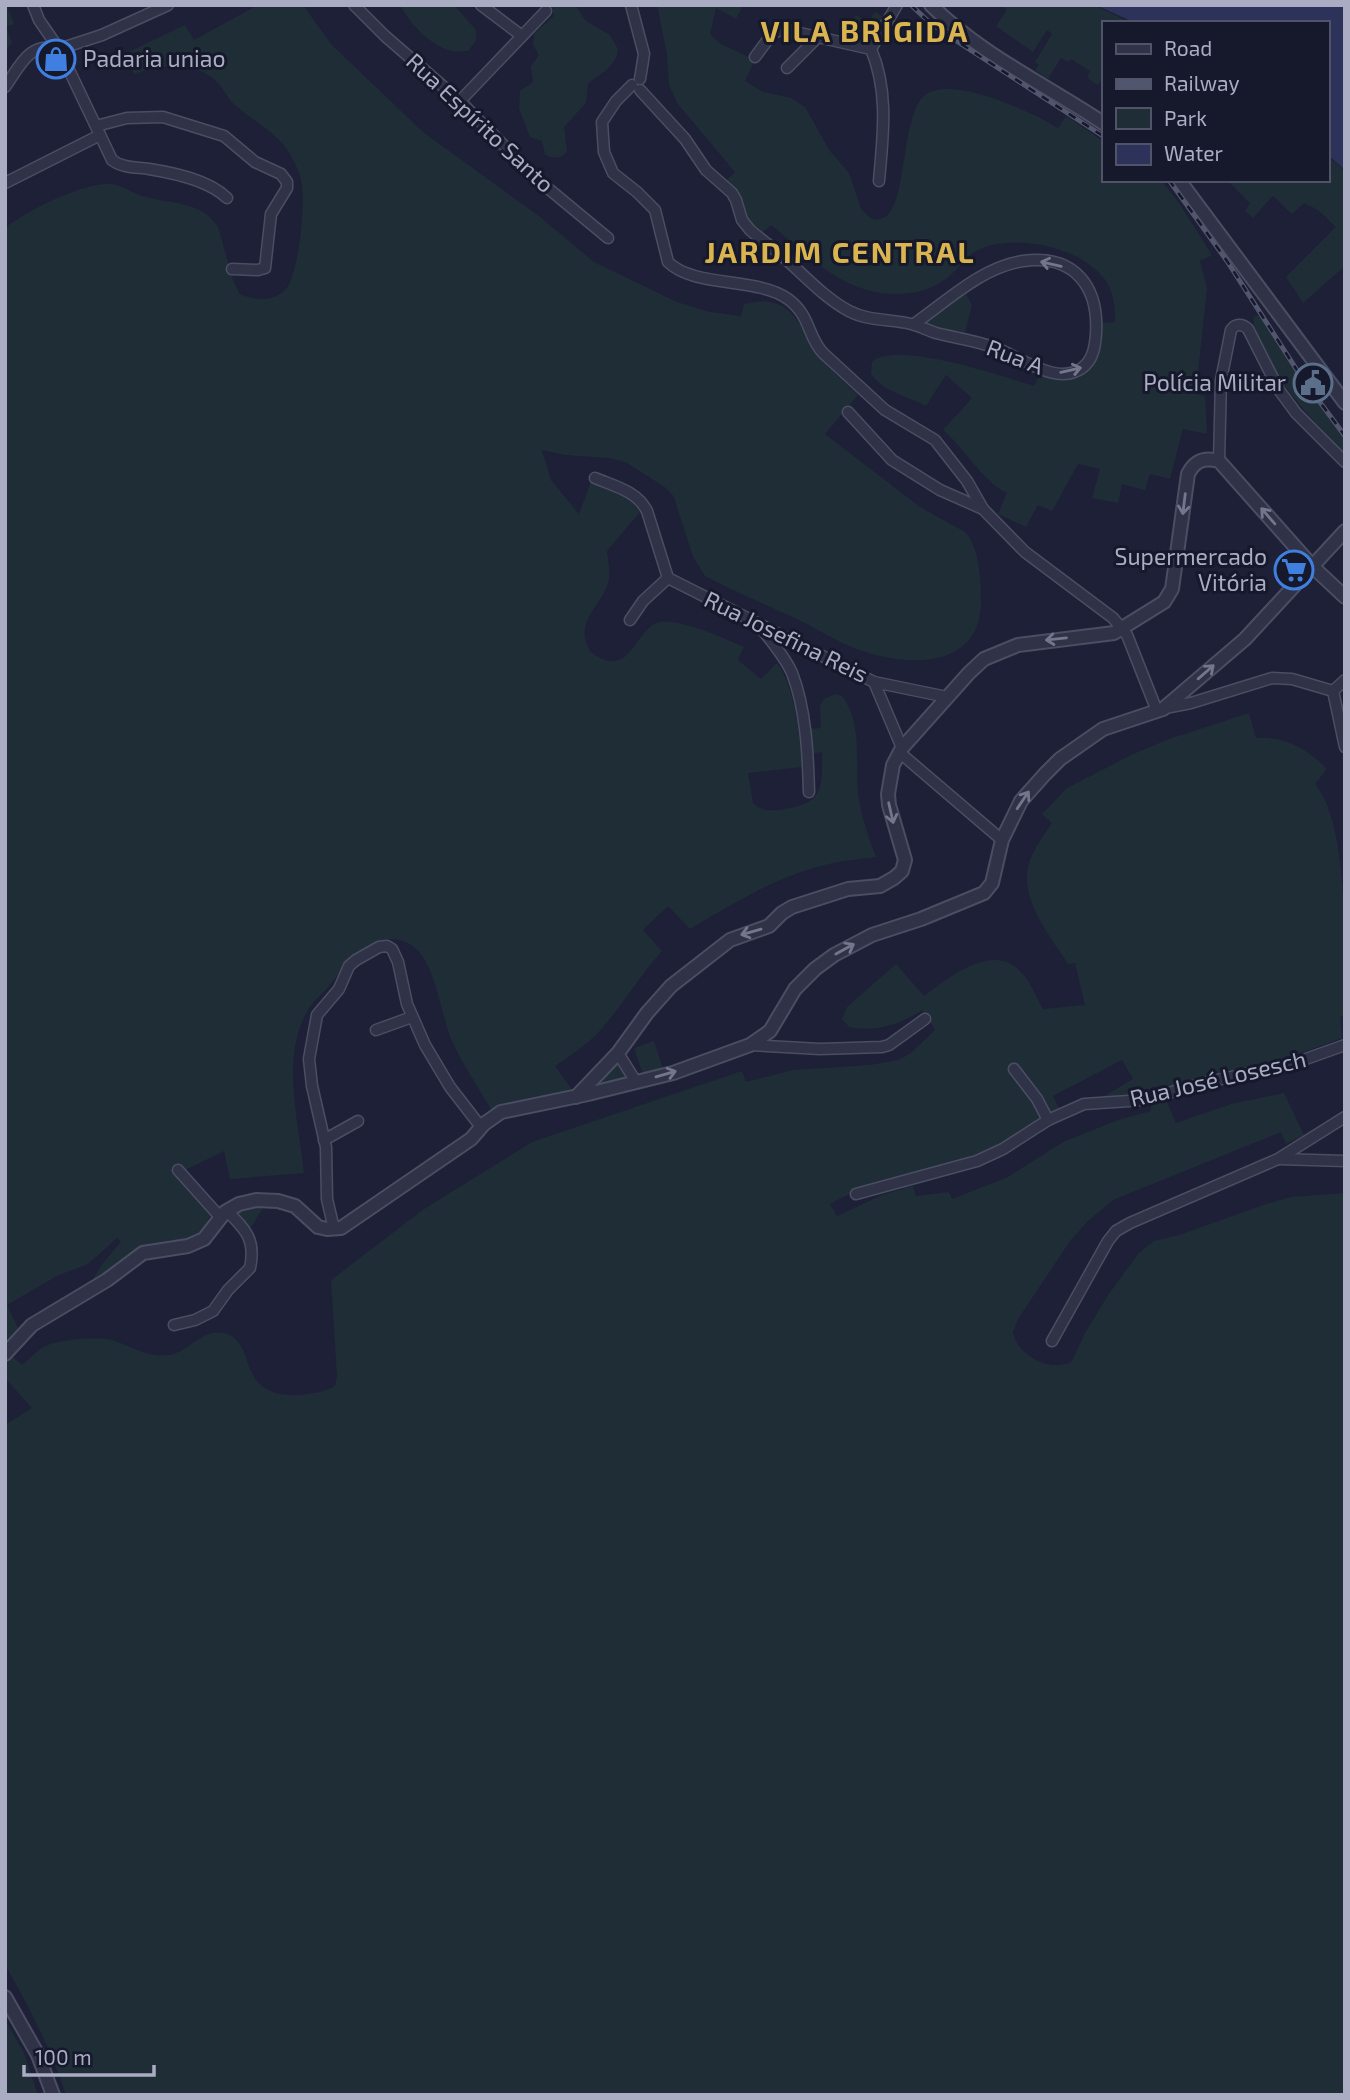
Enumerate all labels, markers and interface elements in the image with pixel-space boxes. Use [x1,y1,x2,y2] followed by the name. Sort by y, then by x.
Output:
[761,12,969,48] district label: VILA BRÍGIDA
[1102,21,1329,182] legend
[1164,35,1212,60] text: Road
[35,38,77,80] shop icon: Padaria uniao
[83,44,225,72] place label: Padaria uniao
[401,47,560,198] street label: Rua Espírito Santo
[1164,70,1240,95] text: Railway
[1164,105,1207,130] text: Park
[1164,140,1223,165] text: Water
[704,233,976,269] district label: JARDIM CENTRAL
[1040,257,1063,270] one-way arrow
[983,332,1048,380] street label: Rua A
[1292,362,1334,404] public building icon: Polícia Militar
[1059,363,1081,376] one-way arrow
[1143,368,1286,396] place label: Polícia Militar
[1177,492,1190,515] one-way arrow
[1260,507,1276,525] one-way arrow
[1115,542,1267,596] place label: Supermercado Vitória
[1273,549,1315,591] supermarket icon: Supermercado Vitória
[700,584,873,688] street label: Rua Josefina Reis
[1046,633,1068,646] one-way arrow
[1196,664,1214,680] one-way arrow
[1016,791,1030,810] one-way arrow
[885,801,899,824] one-way arrow
[741,926,763,939] one-way arrow
[835,941,855,955] one-way arrow
[1127,1044,1309,1112] street label: Rua José Losesch
[654,1067,677,1080] one-way arrow
[24,2034,154,2078] scale bar
[35,2044,92,2069] text: 100 m

